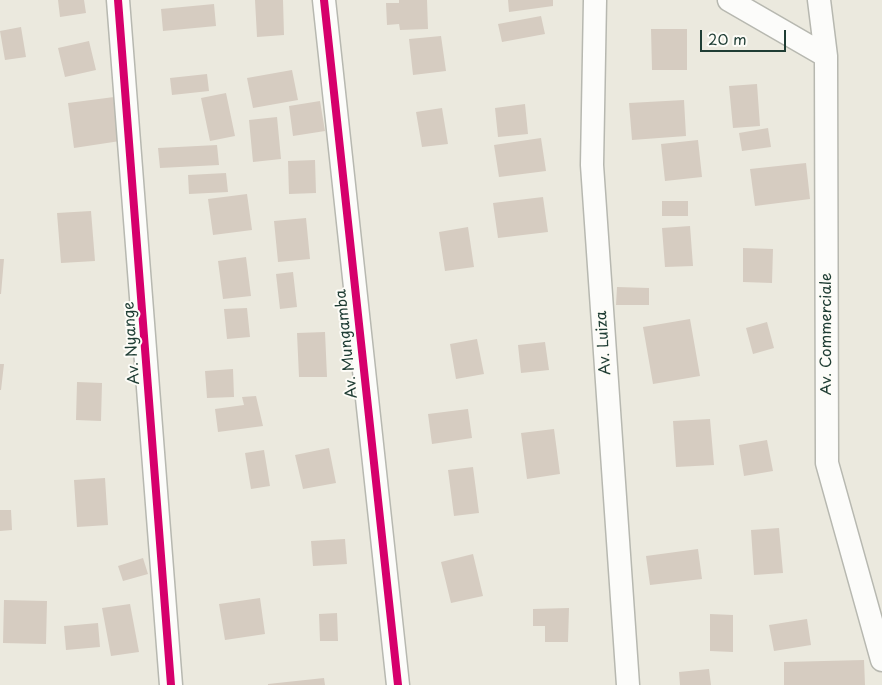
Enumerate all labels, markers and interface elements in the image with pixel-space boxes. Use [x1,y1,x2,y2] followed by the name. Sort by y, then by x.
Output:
[702,20,788,52] scale bar
[708,27,747,50] text: 20 m
[818,273,836,395] street label: Av. Commerciale
[332,289,362,399] street label: Av. Mungamba
[120,301,144,385] street label: Av. Nyange
[593,310,615,376] street label: Av. Luiza

